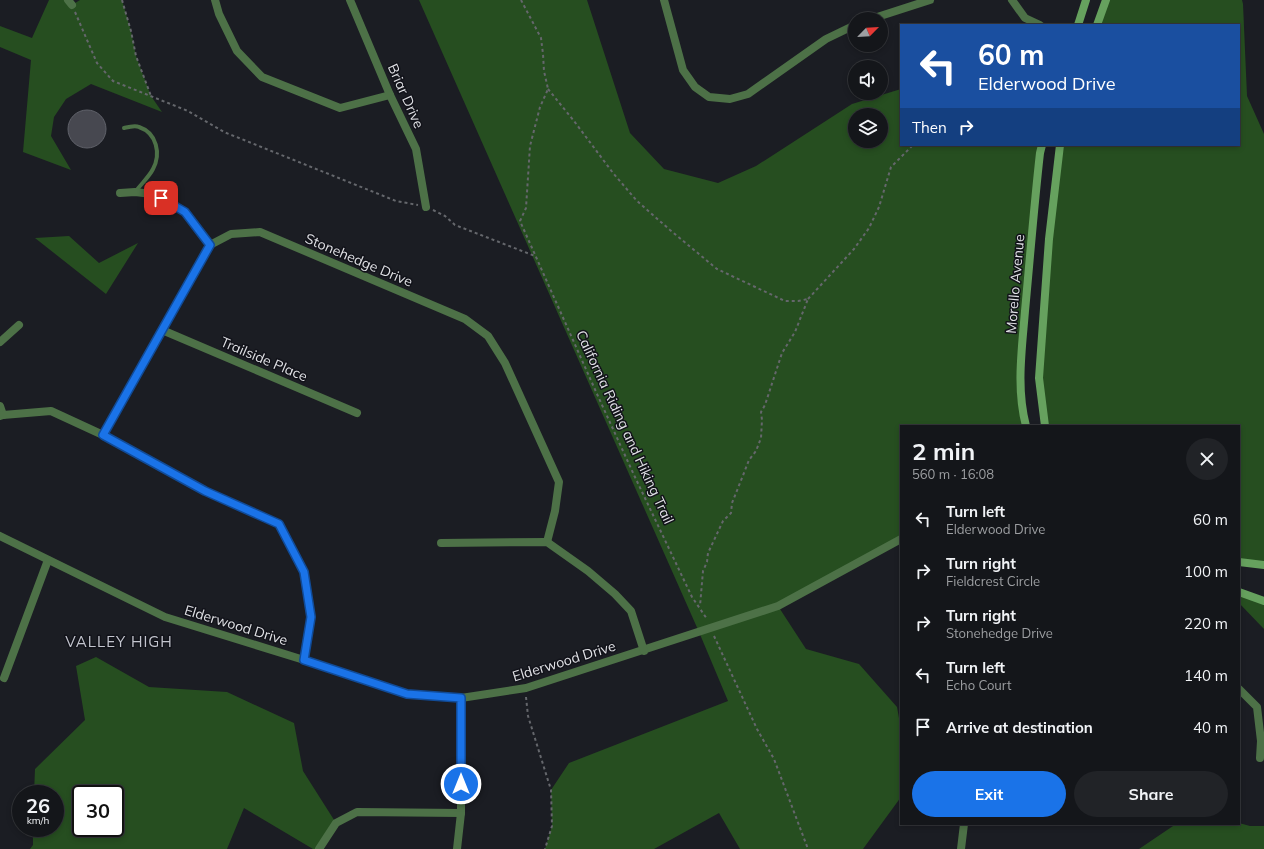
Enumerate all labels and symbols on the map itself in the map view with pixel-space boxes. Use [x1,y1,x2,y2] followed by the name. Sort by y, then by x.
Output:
[848,12,888,52] north arrow
[384,61,428,131] street label: Briar Drive
[144,181,178,215] pin
[303,229,415,291] street label: Stonehedge Drive
[1002,234,1028,334] street label: Morello Avenue
[572,327,678,527] street label: California Riding and Hiking Trail
[218,333,310,385] street label: Trailside Place
[182,601,290,649] street label: Elderwood Drive
[65,632,173,651] district label: VALLEY HIGH
[510,637,618,685] street label: Elderwood Drive
[440,763,482,805] position arrow
[72,785,124,837] speed limit sign: 30

